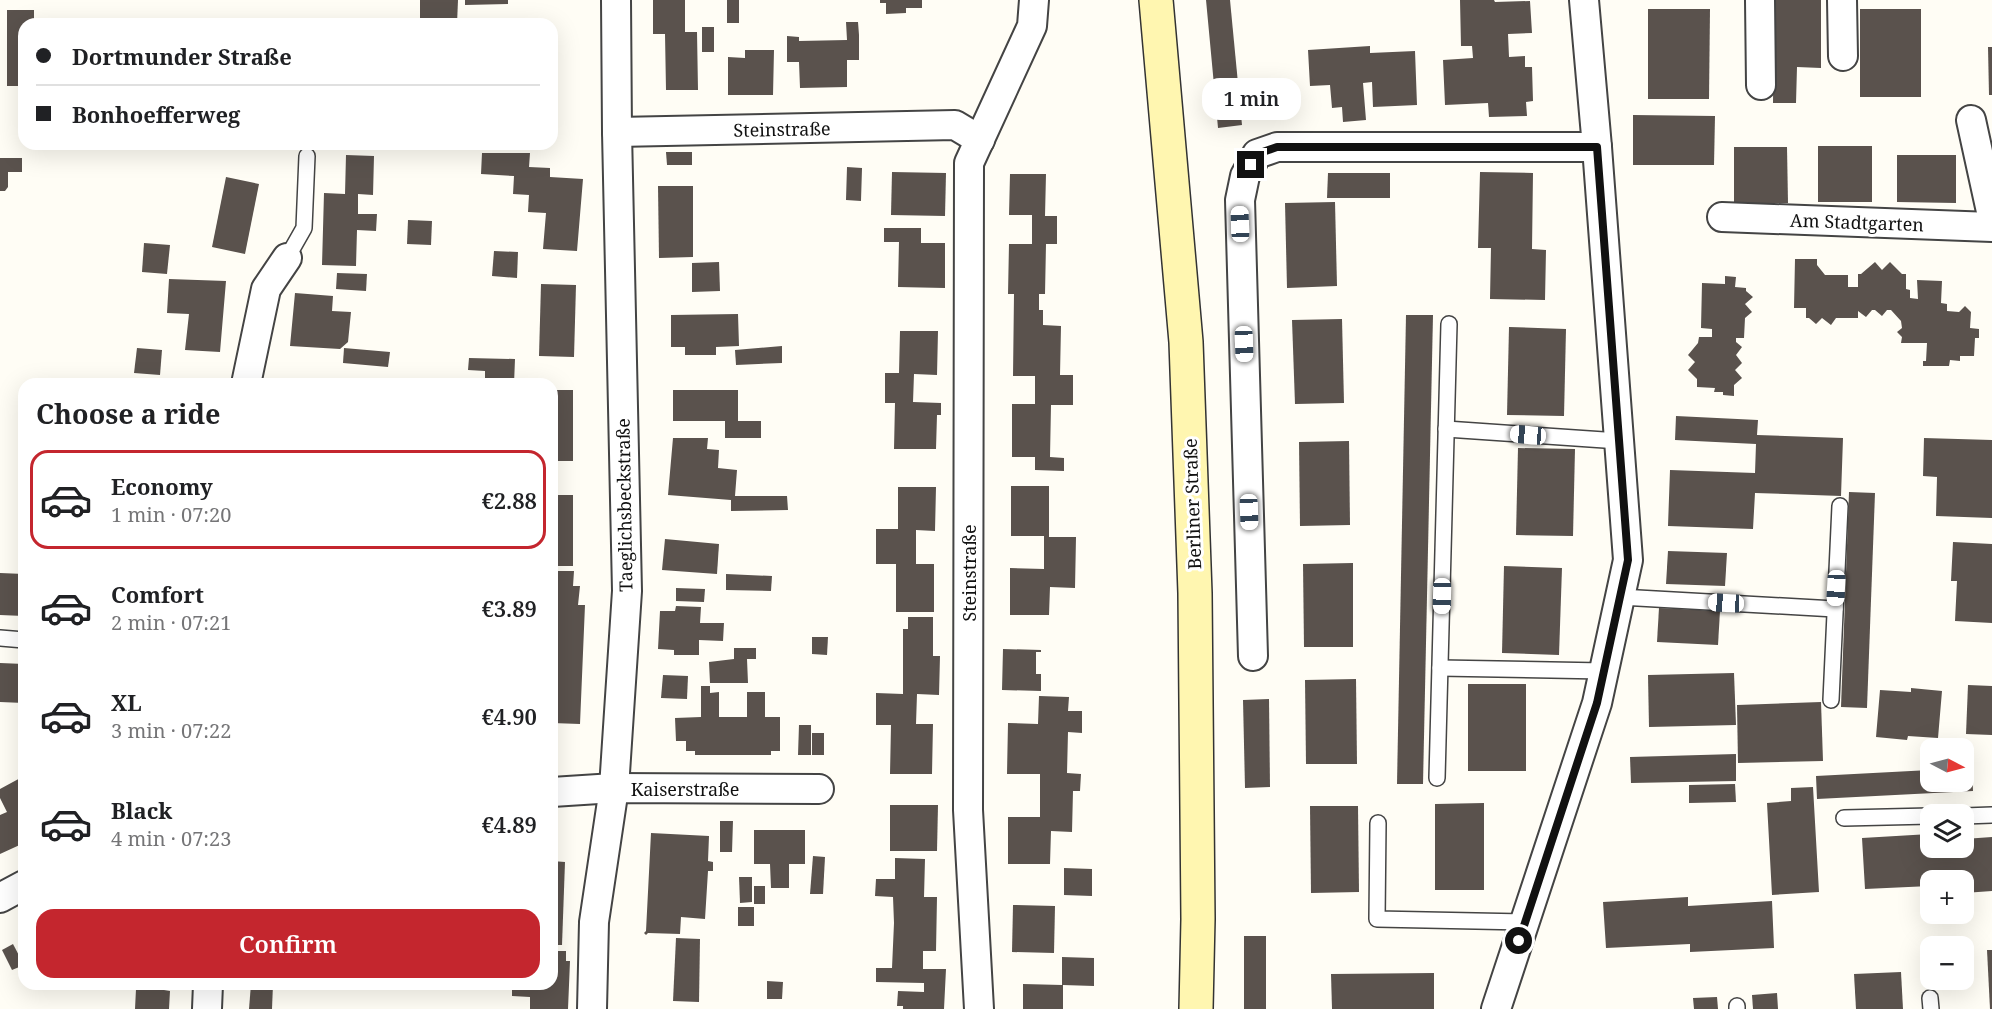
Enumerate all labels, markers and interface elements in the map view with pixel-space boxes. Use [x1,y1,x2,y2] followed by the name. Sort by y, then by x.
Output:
[72,41,292,71] text: Dortmunder Straße
[1202,78,1300,120] callout: 1 min
[1224,85,1279,112] text: 1 min
[72,99,240,129] text: Bonhoefferweg
[733,116,831,142] street label: Steinstraße
[1237,151,1264,178] route end
[1230,206,1250,242] car
[1790,208,1925,236] street label: Am Stadtgarten
[1234,326,1254,362] car
[36,395,221,432] text: Choose a ride
[610,418,638,592] street label: Taeglichsbeckstraße
[1509,424,1547,446] car
[1178,438,1206,570] street label: Berliner Straße
[111,471,213,501] text: Economy
[39,473,93,527] icon: car
[481,485,537,515] text: €2.88
[1239,494,1259,530] car
[111,501,231,528] text: 1 min · 07:20
[957,524,981,622] street label: Steinstraße
[1826,570,1846,606] car
[1433,578,1451,614] car
[111,579,204,609] text: Comfort
[39,581,93,635] icon: car
[481,593,537,623] text: €3.89
[1708,593,1744,613] car
[111,609,231,636] text: 2 min · 07:21
[111,687,142,717] text: XL
[39,689,93,743] icon: car
[481,701,537,731] text: €4.90
[111,717,231,744] text: 3 min · 07:22
[1920,738,1974,792] north arrow
[1920,738,1974,990] map controls
[631,777,739,801] street label: Kaiserstraße
[111,795,172,825] text: Black
[39,797,93,851] icon: car
[1920,804,1974,858] button: layers
[481,809,537,839] text: €4.89
[111,825,231,852] text: 4 min · 07:23
[1920,870,1974,924] button: +
[36,909,540,978] button: Confirm
[1505,927,1532,954] route start
[1920,936,1974,990] button: −

